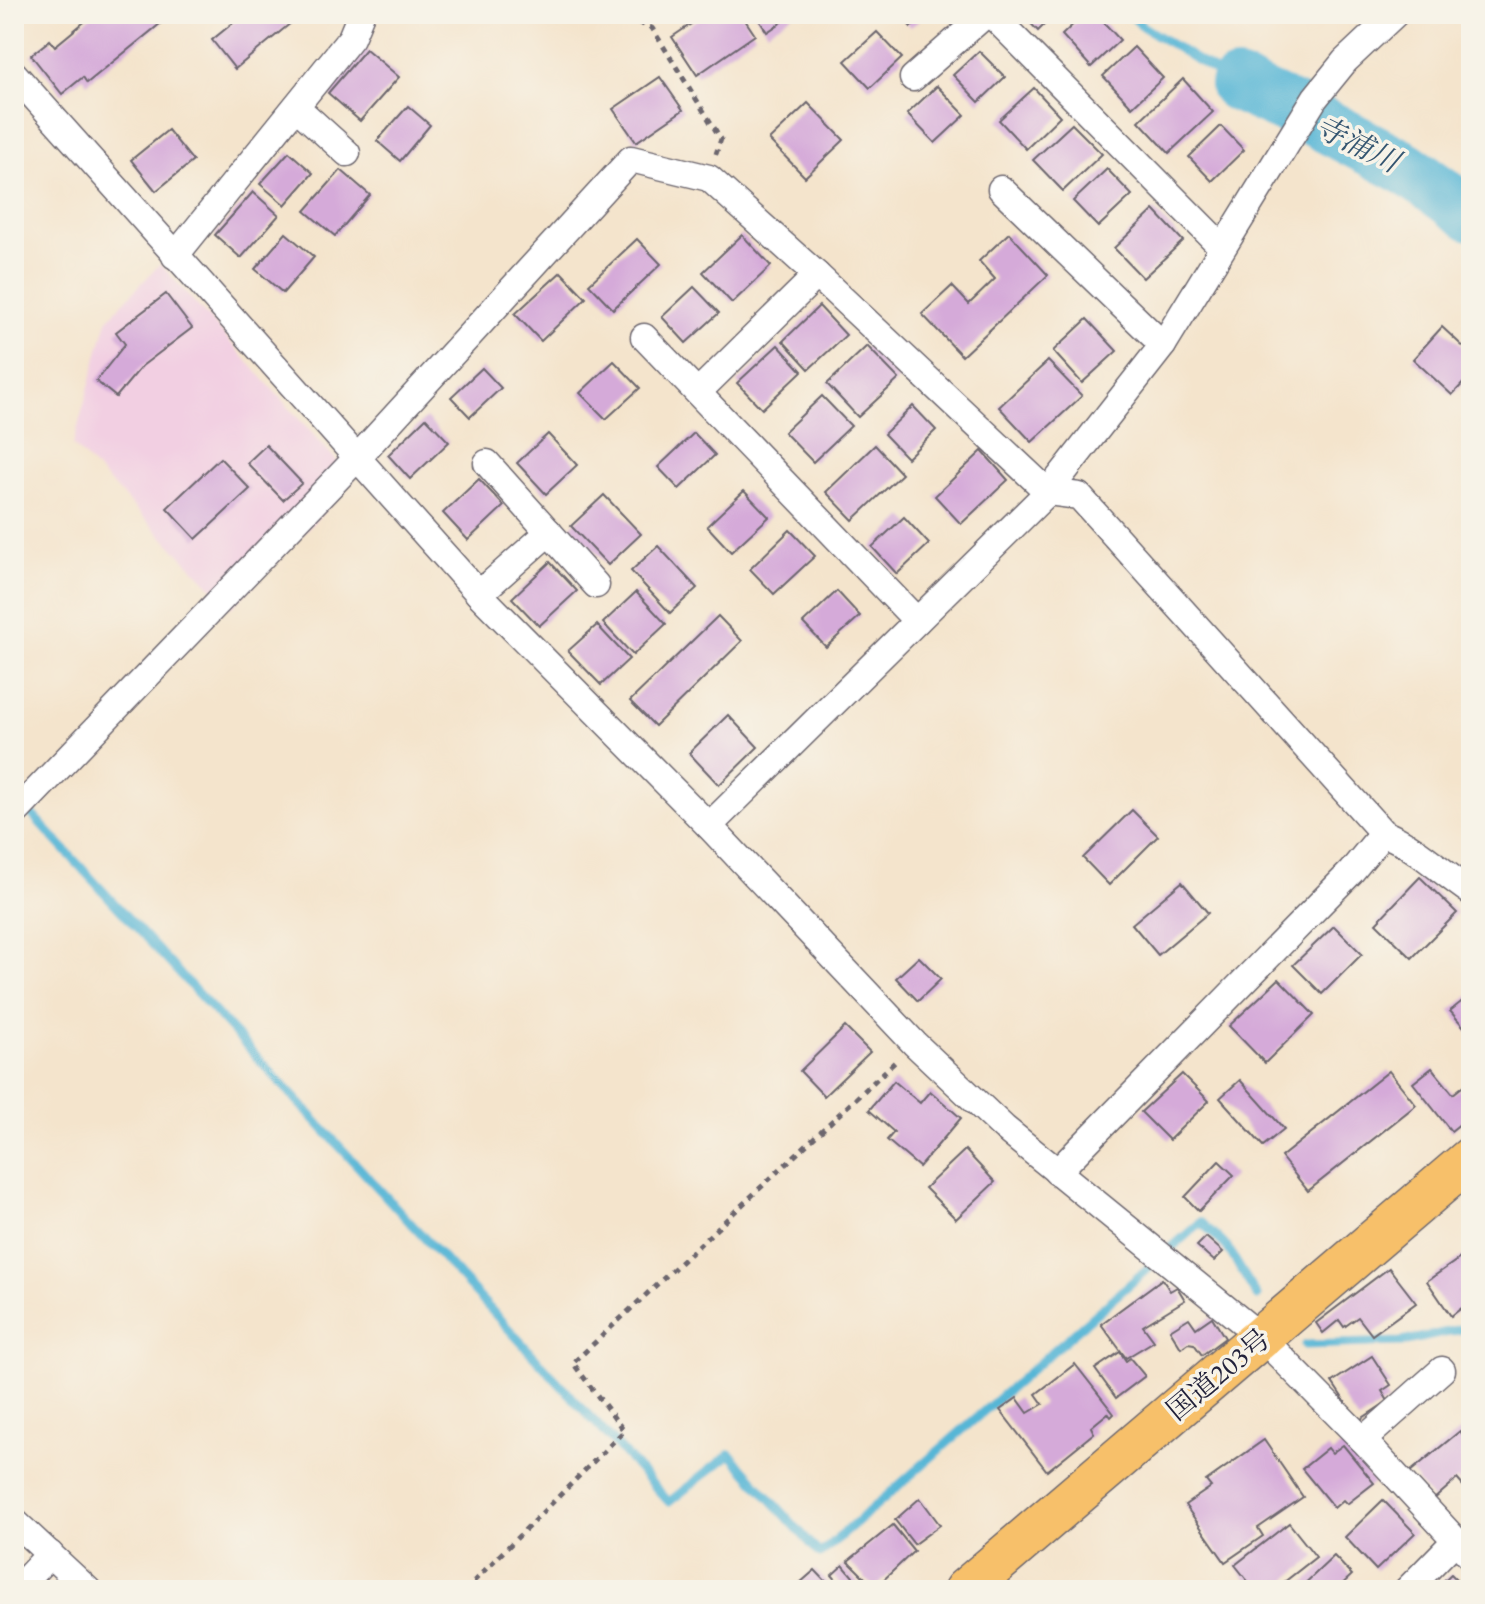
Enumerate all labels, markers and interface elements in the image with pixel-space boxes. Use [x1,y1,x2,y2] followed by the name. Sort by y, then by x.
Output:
[1308,106,1409,182] water label: 寺浦川
[1159,1320,1277,1428] street label: 国道203号

